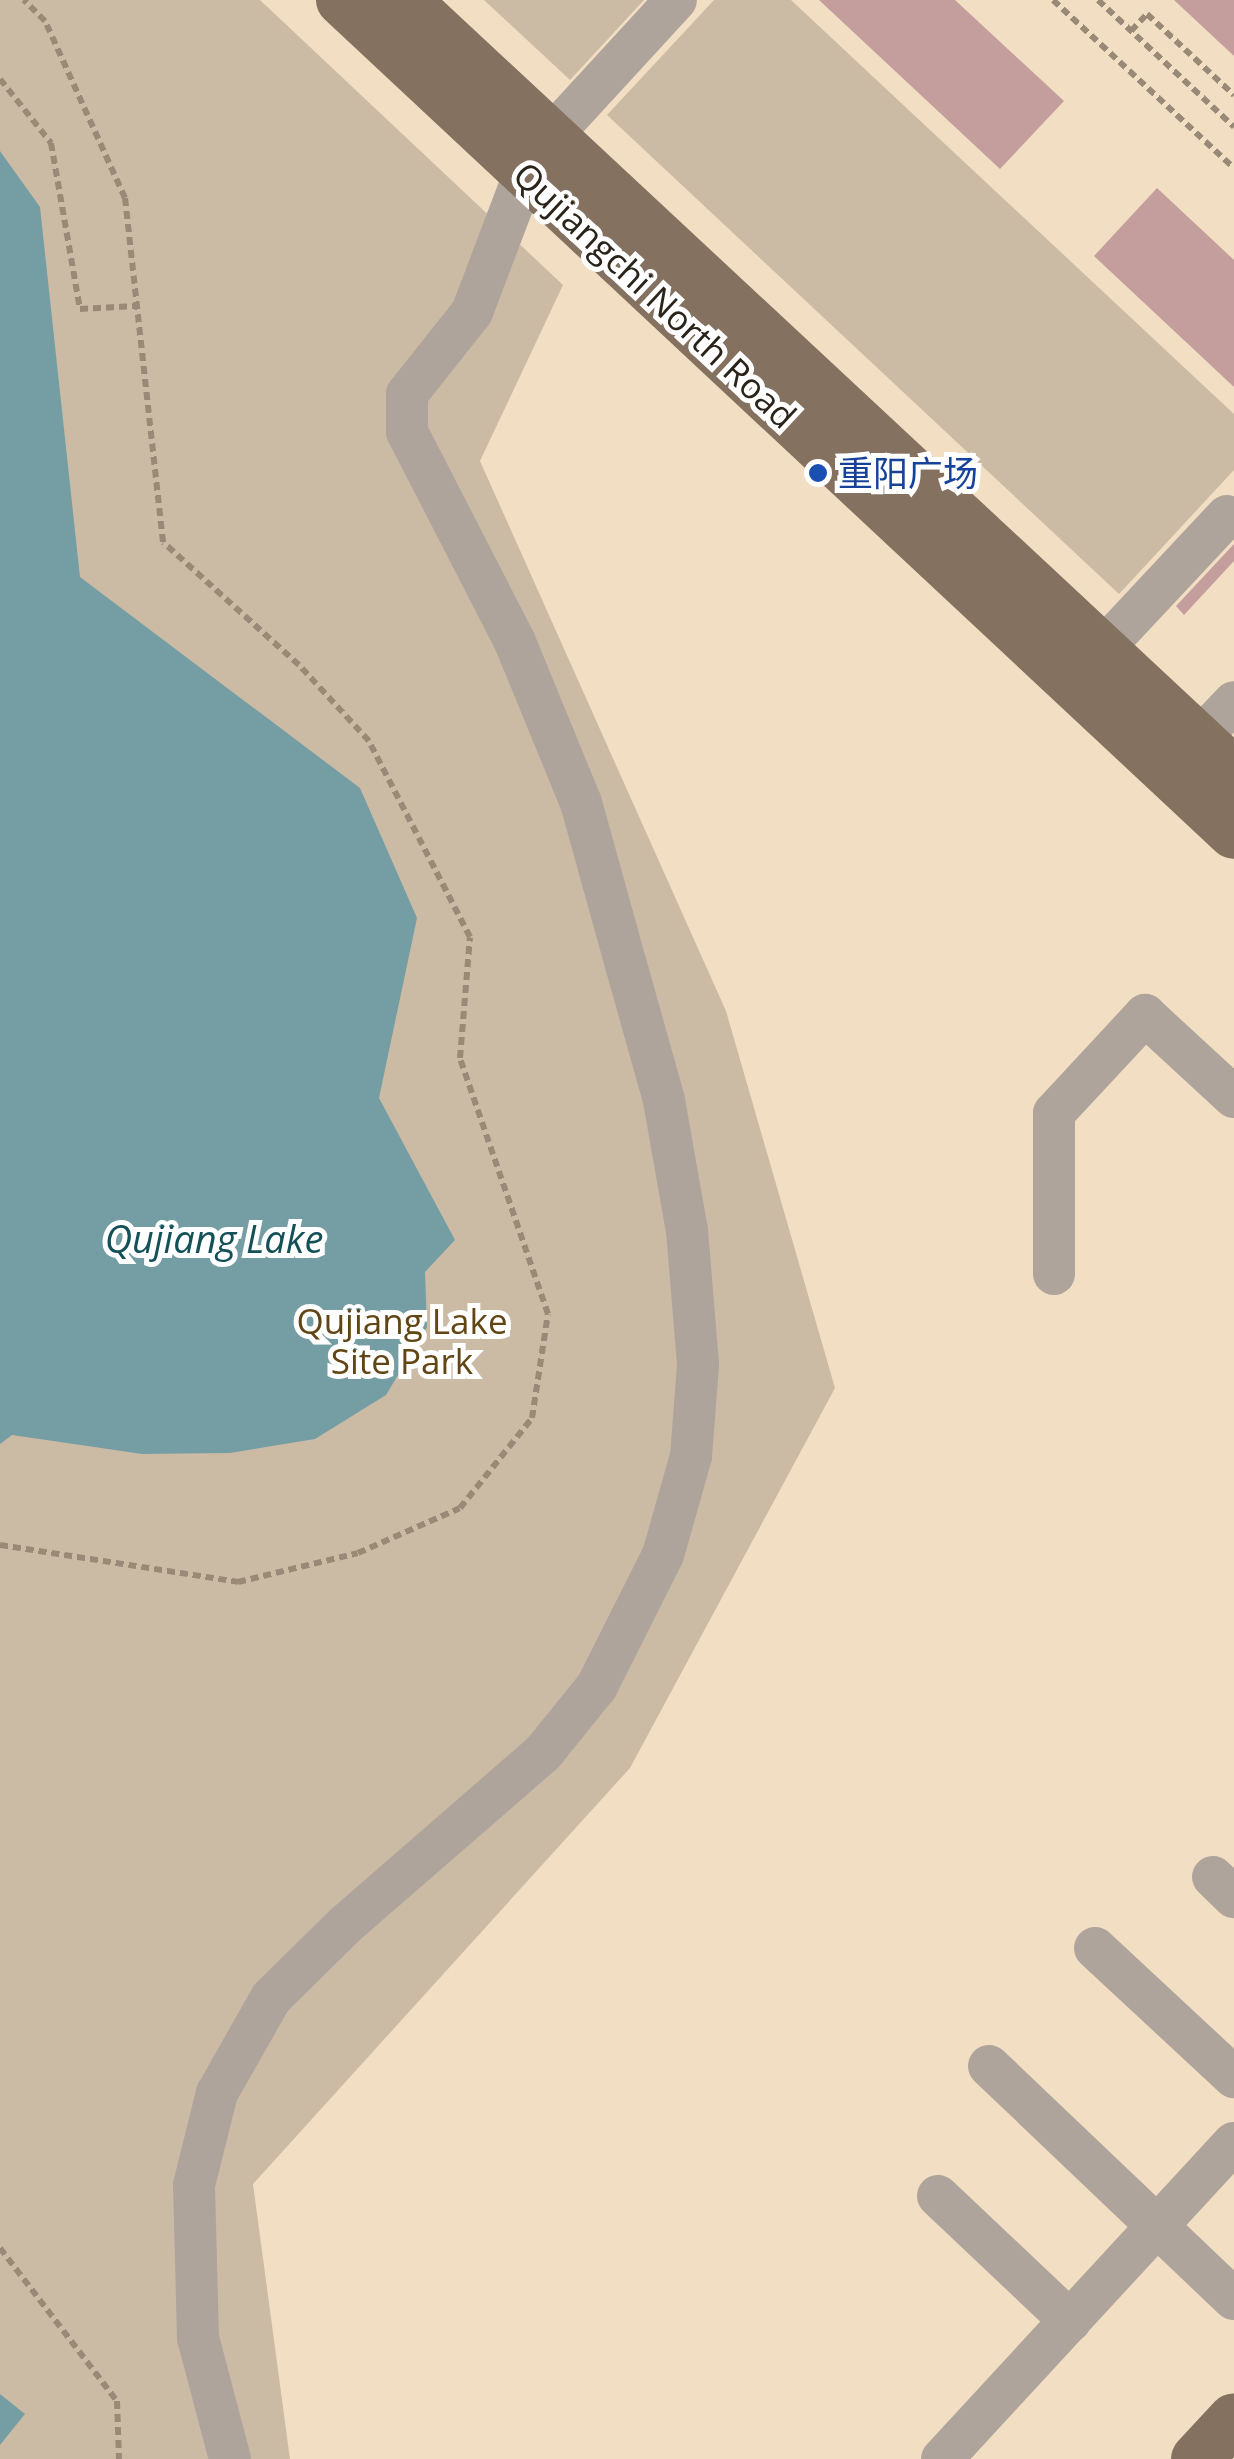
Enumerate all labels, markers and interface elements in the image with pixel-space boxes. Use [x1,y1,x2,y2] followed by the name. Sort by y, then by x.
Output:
[505,153,805,437] street label: Qujiangchi North Road
[838,452,978,494] place label: 重阳广场
[807,462,829,484] marker: 重阳广场
[105,1216,323,1262] water label: Qujiang Lake
[296,1300,508,1382] park label: Qujiang Lake Site Park

